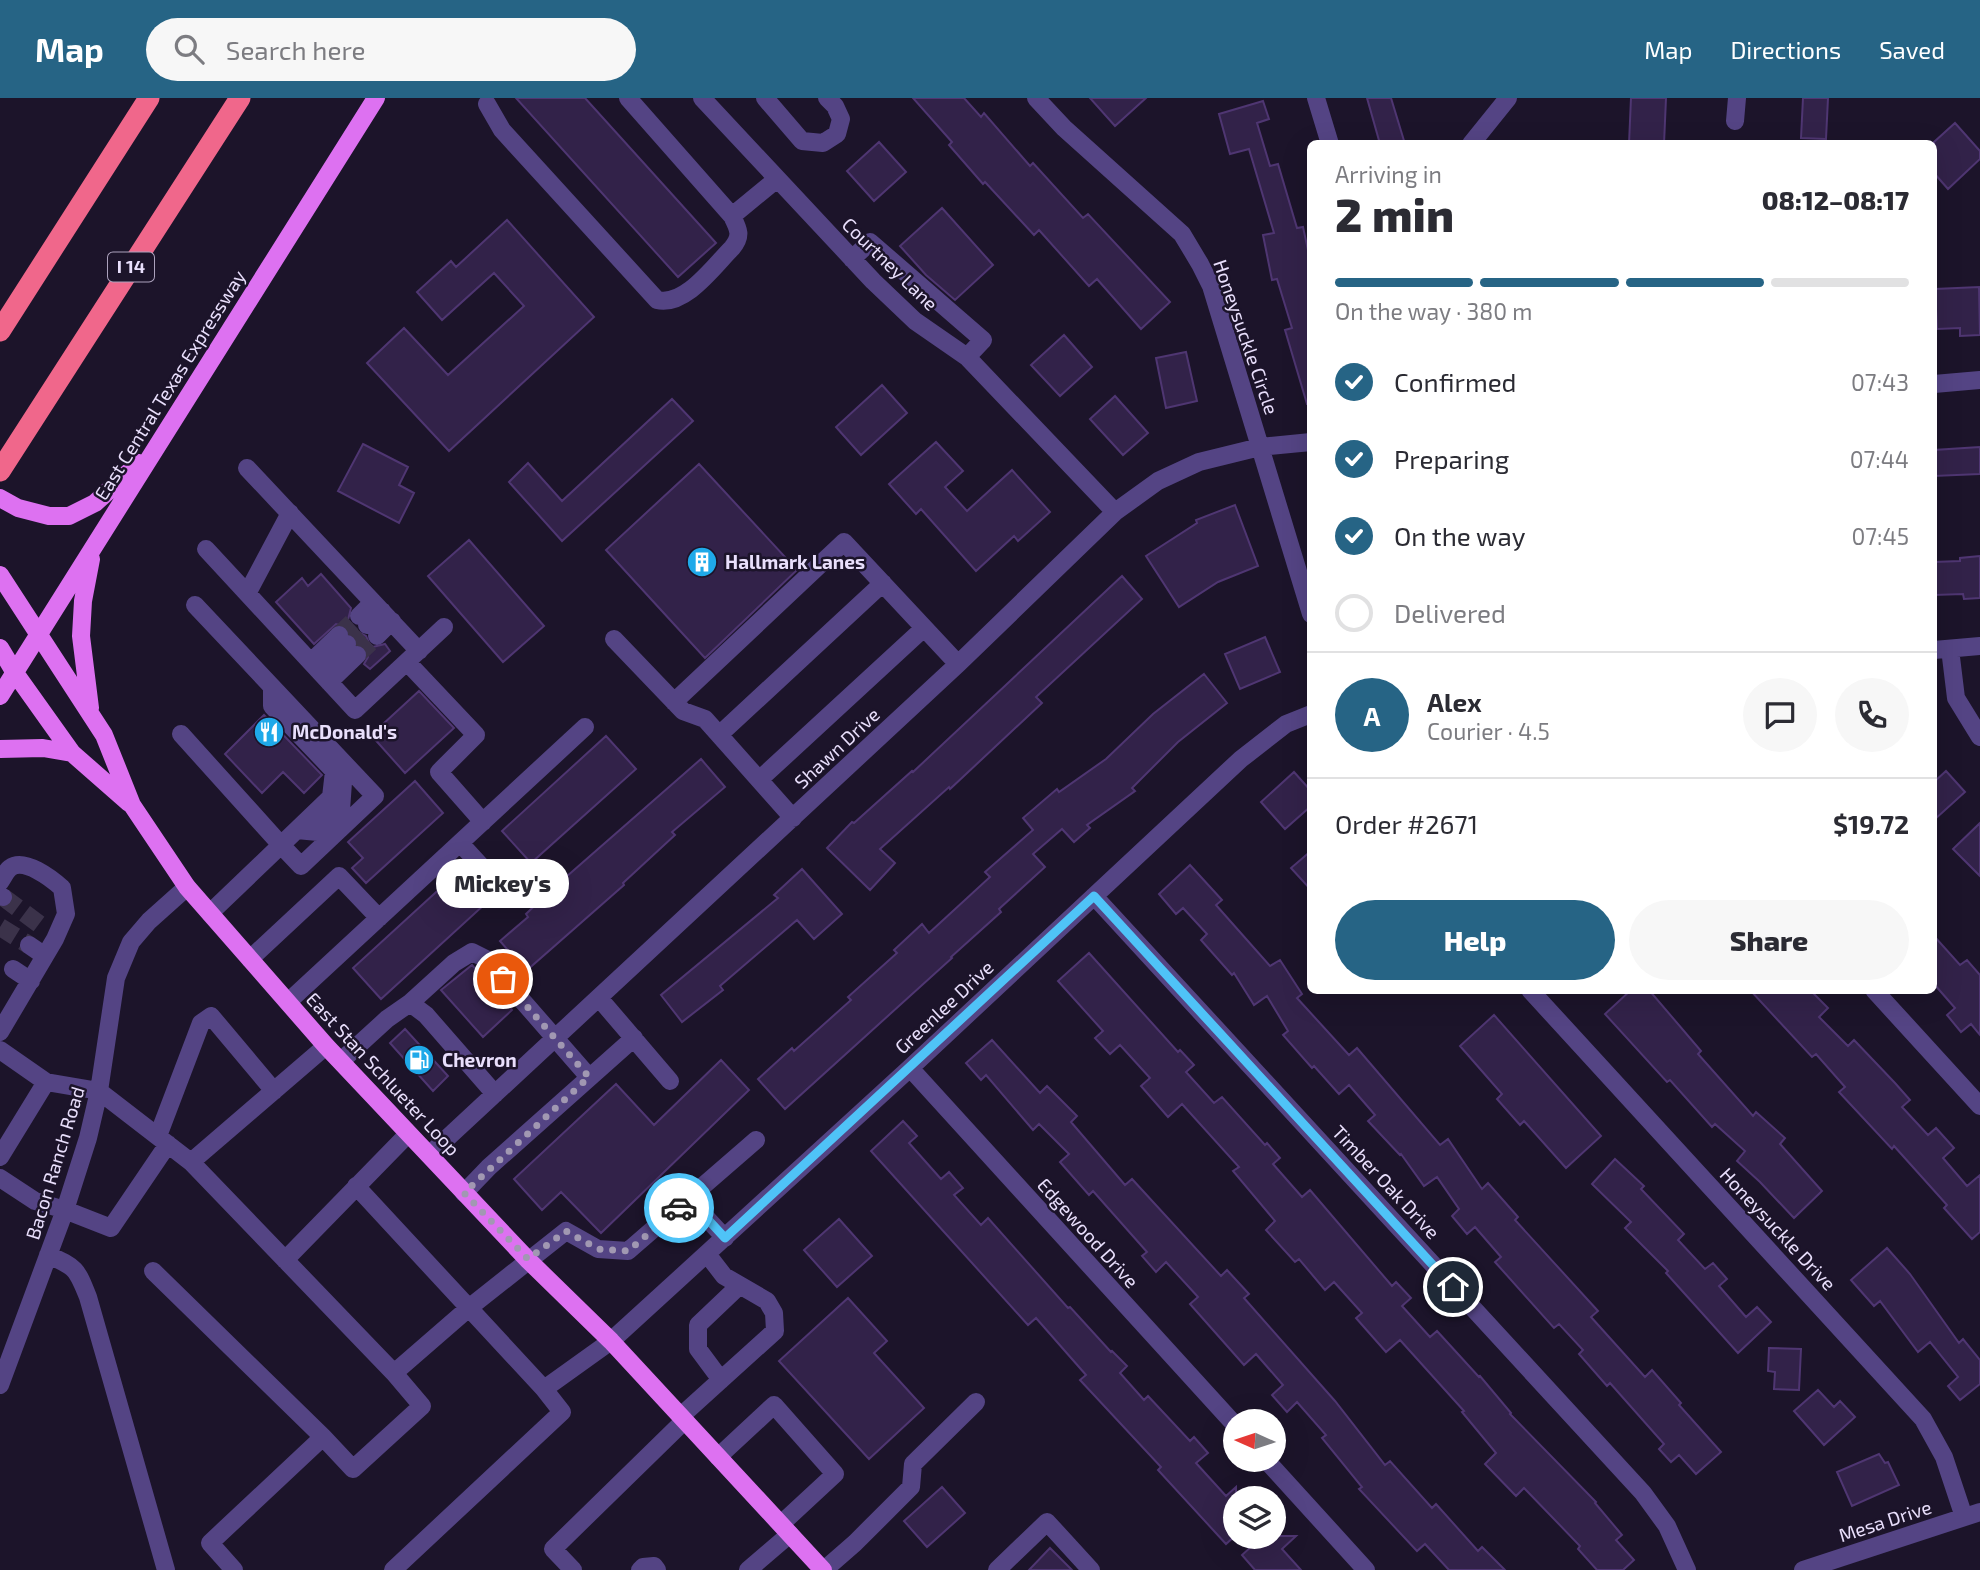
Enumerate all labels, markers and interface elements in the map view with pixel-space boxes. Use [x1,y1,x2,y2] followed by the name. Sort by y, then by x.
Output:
[146,18,636,81] search box
[35,29,104,69] text: Map
[170,30,208,68] icon: search
[226,34,365,65] text: Search here
[1644,35,1692,64] text: Map
[1730,35,1841,64] text: Directions
[1879,35,1945,64] text: Saved
[1335,160,1442,188] text: Arriving in
[1762,184,1909,215] text: 08:12–08:17
[1335,186,1454,241] text: 2 min
[838,212,943,315] street label: Courtney Lane
[108,252,154,282] road number: I 14
[1209,256,1284,417] street label: Honeysuckle Circle
[89,266,250,504] street label: East Central Texas Expressway
[1335,297,1532,325] text: On the way · 380 m
[1335,363,1373,401] icon: check
[1394,366,1517,397] text: Confirmed
[1851,368,1909,396] text: 07:43
[1335,440,1373,478] icon: check
[1394,443,1509,474] text: Preparing
[1850,445,1909,473] text: 07:44
[1335,517,1373,555] icon: check
[1394,520,1525,551] text: On the way
[1851,522,1909,550] text: 07:45
[685,545,719,579] building icon: Hallmark Lanes
[725,550,865,573] place label: Hallmark Lanes
[1394,597,1506,628] text: Delivered
[1743,678,1817,752] button: chat
[1835,678,1909,752] button: phone
[1427,686,1482,717] text: Alex
[1364,700,1380,731] text: A
[789,702,884,793] street label: Shawn Drive
[252,715,286,749] restaurant icon: McDonald's
[1427,717,1550,745] text: Courier · 4.5
[292,720,397,743] place label: McDonald's
[1335,808,1478,839] text: Order #2671
[1833,808,1909,839] text: $19.72
[436,860,570,909] callout: Mickey's
[454,869,551,897] text: Mickey's
[1335,900,1615,980] button: Help
[1629,900,1909,980] button: Share
[473,949,533,1009] pin
[890,955,998,1058] street label: Greenlee Drive
[484,960,522,998] icon: bag
[302,987,465,1160] street label: East Stan Schlueter Loop
[402,1043,436,1077] fuel station icon: Chevron
[442,1048,517,1071] place label: Chevron
[20,1083,89,1242] street label: Bacon Ranch Road
[1328,1120,1445,1243] street label: Timber Oak Drive
[1716,1163,1841,1295] street label: Honeysuckle Drive
[644,1173,714,1243] courier
[1033,1173,1144,1292] street label: Edgewood Drive
[660,1189,698,1227] icon: car
[1423,1257,1483,1317] pin
[1434,1268,1472,1306] icon: home
[1223,1409,1286,1472] north arrow
[1223,1409,1286,1549] map controls
[1223,1486,1286,1549] button: layers
[1835,1495,1934,1546] street label: Mesa Drive

